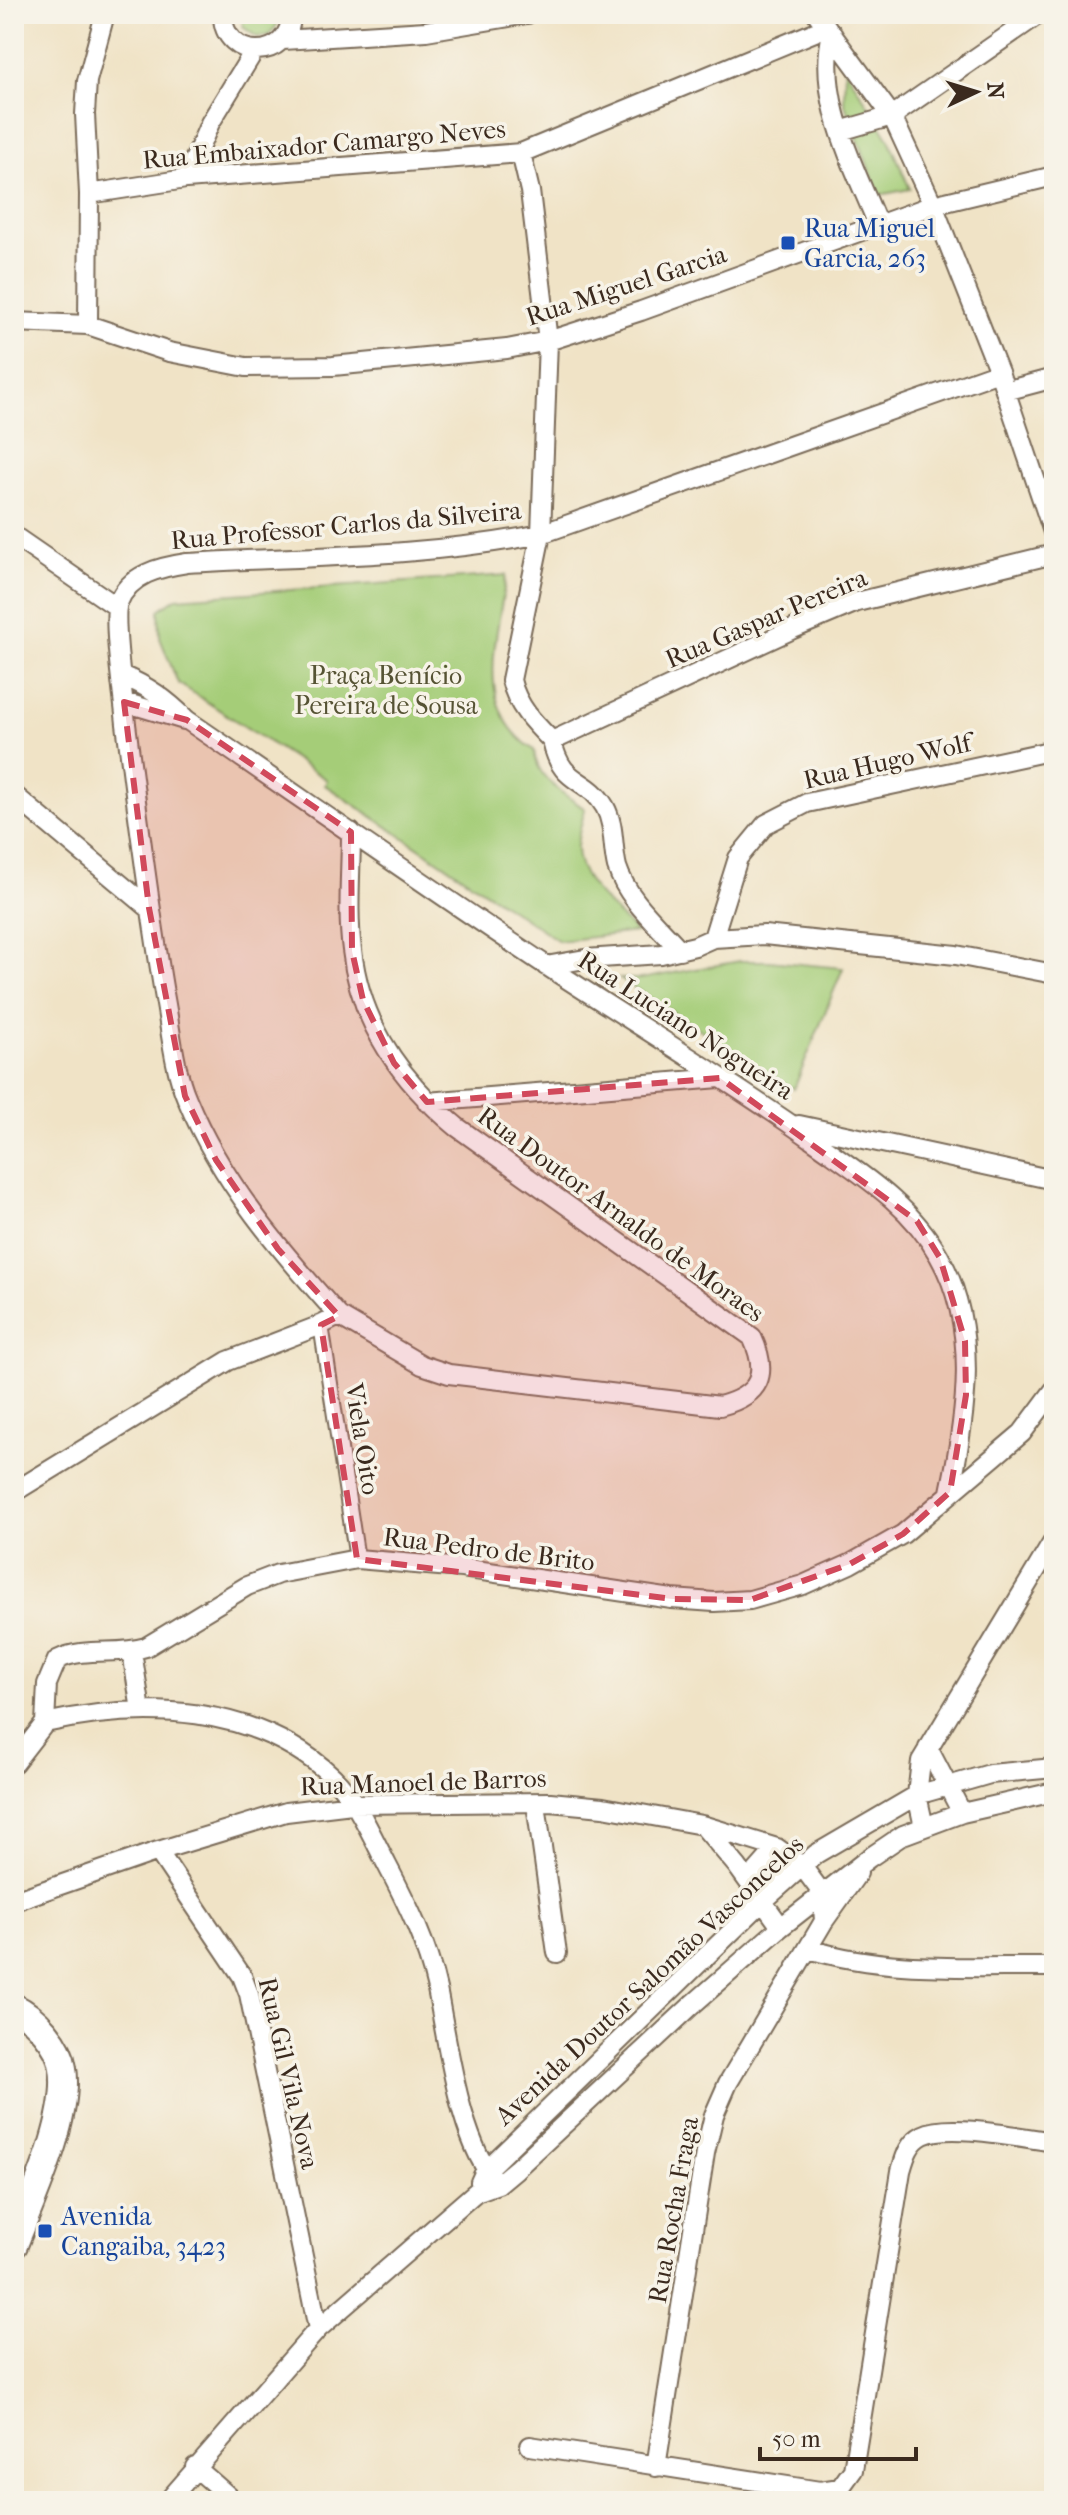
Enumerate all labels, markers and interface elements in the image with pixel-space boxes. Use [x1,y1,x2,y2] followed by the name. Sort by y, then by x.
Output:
[936,52,1016,132] north arrow
[981,81,1009,100] text: N
[141,113,507,176] street label: Rua Embaixador Camargo Neves
[804,213,935,274] place label: Rua Miguel Garcia, 263
[779,234,797,252] marker: Rua Miguel Garcia, 263
[522,238,731,333] street label: Rua Miguel Garcia
[170,495,524,556] street label: Rua Professor Carlos da Silveira
[661,562,873,675] street label: Rua Gaspar Pereira
[294,660,479,721] park label: Praça Benício Pereira de Sousa
[800,726,979,796] street label: Rua Hugo Wolf
[572,944,800,1107] street label: Rua Luciano Nogueira
[471,1100,770,1329] street label: Rua Doutor Arnaldo de Moraes
[338,1380,387,1497] street label: Viela Oito
[381,1521,597,1578] street label: Rua Pedro de Brito
[299,1763,547,1802] street label: Rua Manoel de Barros
[488,1829,810,2132] street label: Avenida Doutor Salomão Vasconcelos
[251,1974,326,2173] street label: Rua Gil Vila Nova
[642,2113,705,2306] street label: Rua Rocha Fraga
[60,2201,226,2262] place label: Avenida Cangaiba, 3423
[36,2222,54,2240] marker: Avenida Cangaiba, 3423
[760,2411,916,2461] scale bar
[772,2425,821,2453] text: 50 m

